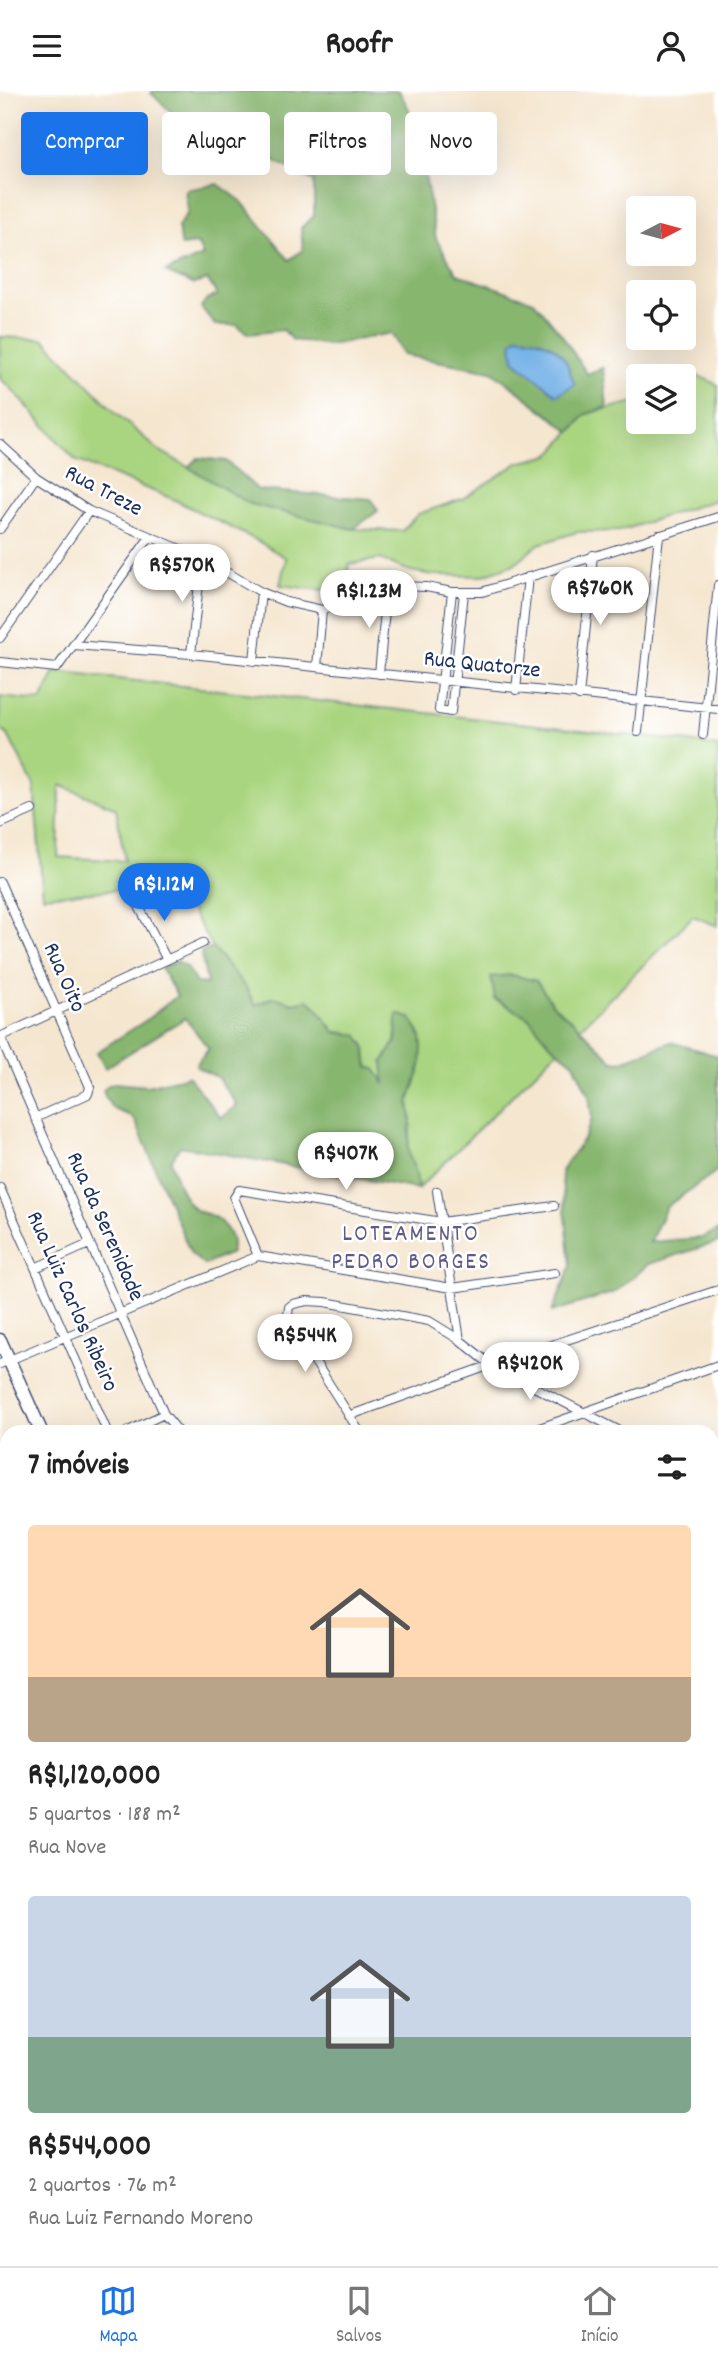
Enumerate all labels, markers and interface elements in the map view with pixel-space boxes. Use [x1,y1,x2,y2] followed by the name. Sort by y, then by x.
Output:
[325,23,393,69] text: Roofr
[28,27,66,65] icon: menu
[652,27,690,65] icon: person
[21,112,148,175] chip: Comprar
[162,112,270,175] chip: Alugar
[284,112,391,175] chip: Filtros
[405,112,497,175] chip: Novo
[626,196,696,266] north arrow
[626,196,696,434] map controls
[626,280,696,350] button: locate
[626,364,696,434] button: layers
[58,458,148,526] street label: Rua Treze
[125,545,239,604] pin: R$570K
[149,550,215,583] text: R$570K
[543,567,657,627] pin: R$760K
[304,571,434,630] pin: R$1.23M
[567,573,633,606] text: R$760K
[336,576,402,609] text: R$1.23M
[422,643,542,689] street label: Rua Quatorze
[99,863,229,923] pin: R$1.12M
[134,869,194,902] text: R$1.12M
[33,938,93,1018] street label: Rua Oito
[289,1133,403,1192] pin: R$407K
[314,1138,378,1171] text: R$407K
[56,1147,152,1307] street label: Rua da Serenidade
[16,1206,126,1398] street label: Rua Luiz Carlos Ribeiro
[331,1218,491,1280] district label: LOTEAMENTO PEDRO BORGES
[248,1315,362,1374] pin: R$544K
[273,1320,337,1353] text: R$544K
[473,1343,587,1402] pin: R$420K
[497,1348,563,1381] text: R$420K
[28,1446,130,1489] text: 7 imóveis
[653,1448,691,1486] icon: filters
[297,1570,423,1696] icon: home
[28,1756,161,1799] text: R$1,120,000
[28,1799,181,1832] text: 5 quartos · 188 m²
[28,1832,106,1865] text: Rua Nove
[297,1941,423,2067] icon: home
[28,2127,151,2170] text: R$544,000
[28,2170,177,2203] text: 2 quartos · 76 m²
[28,2203,253,2236] text: Rua Luiz Fernando Moreno
[99,2282,137,2351] tab: Mapa
[336,2282,382,2351] tab: Salvos
[581,2282,619,2351] tab: Início

